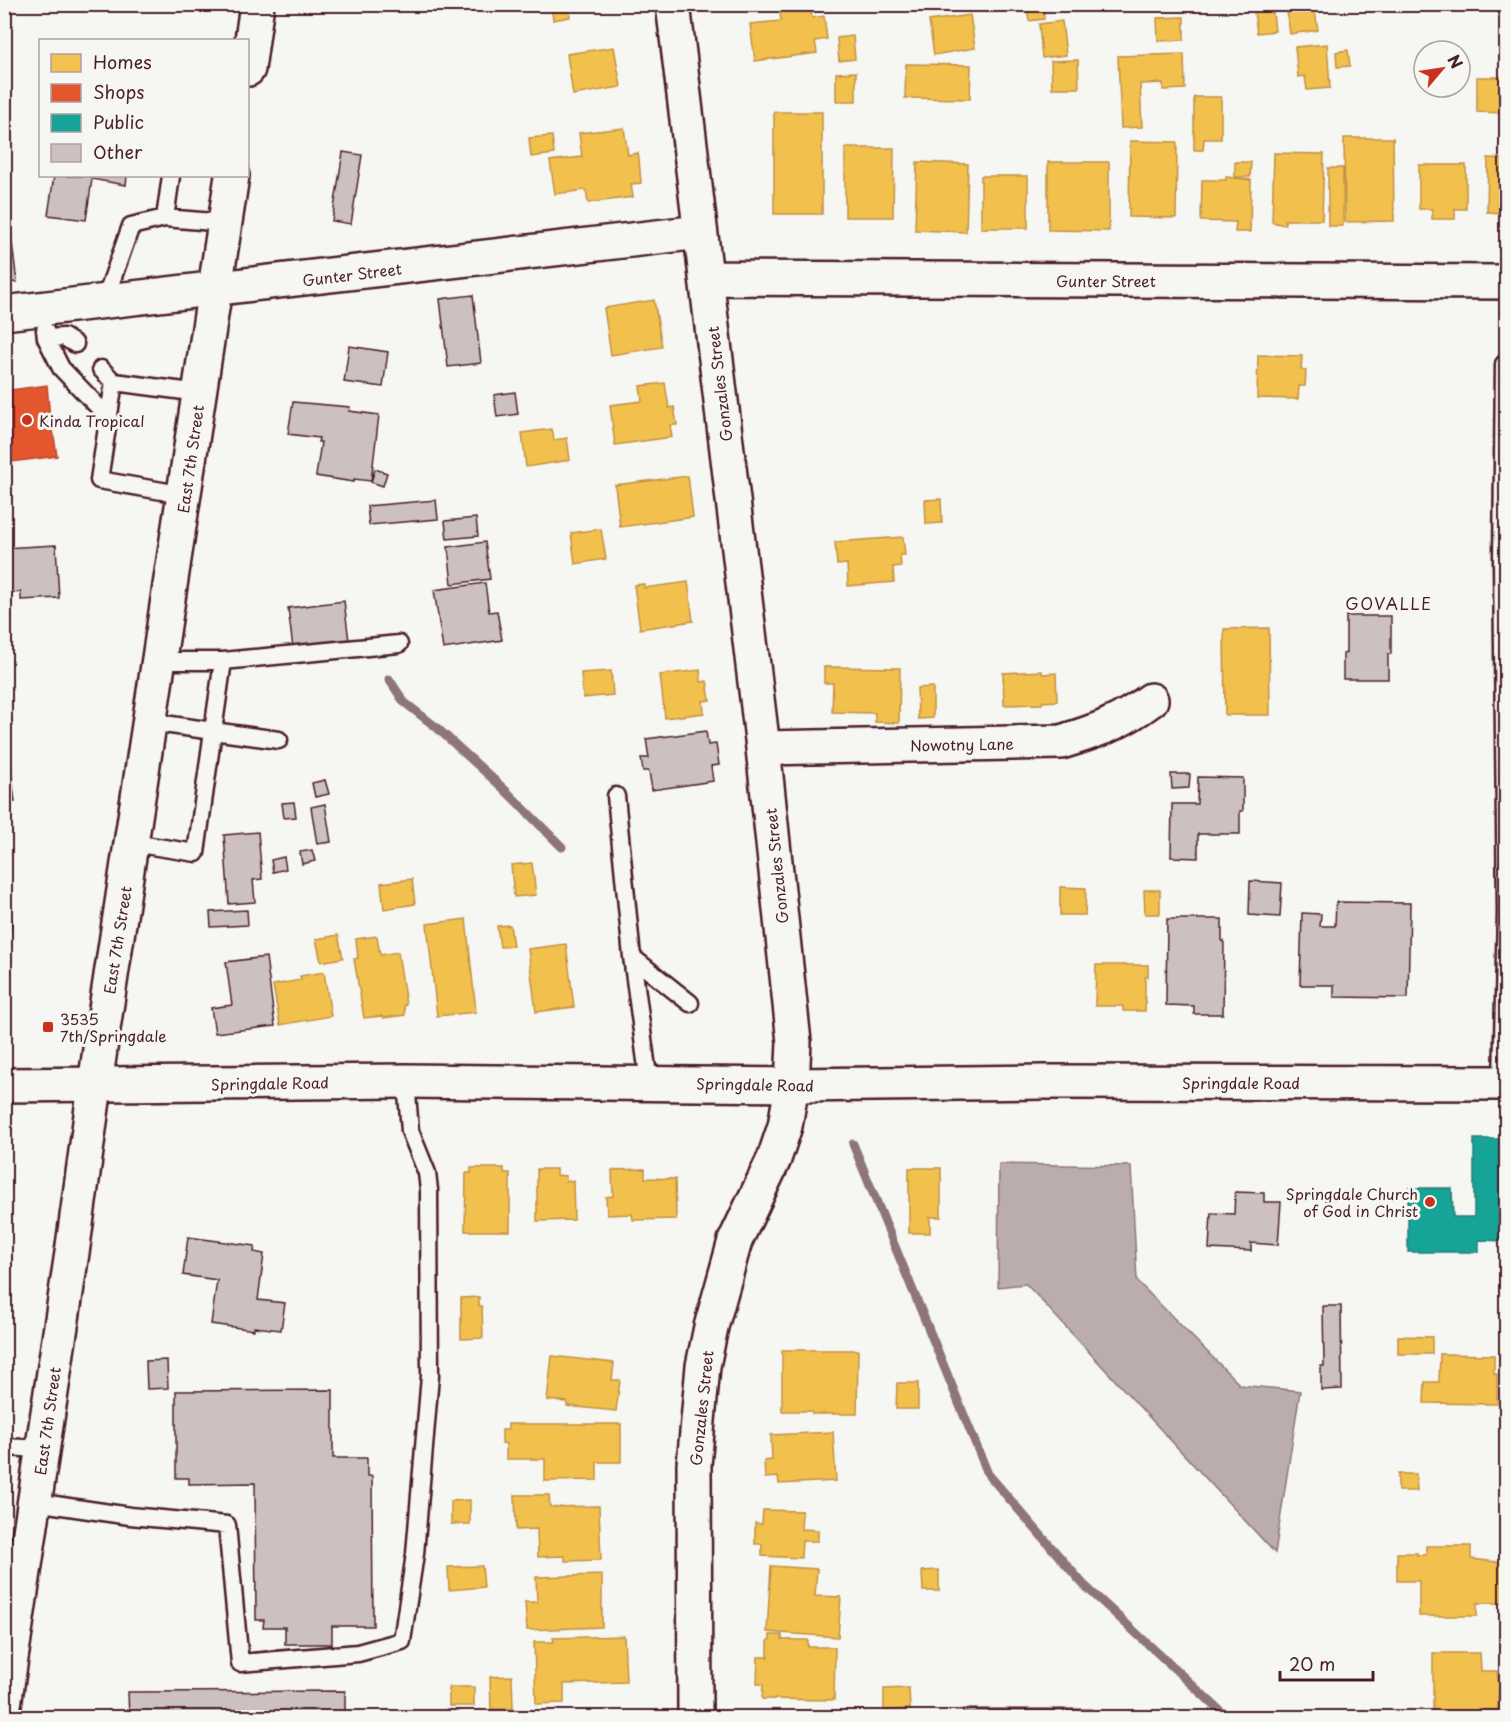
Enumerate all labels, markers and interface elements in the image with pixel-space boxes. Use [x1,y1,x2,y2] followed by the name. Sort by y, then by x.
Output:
[39,39,249,177] legend
[1412,39,1472,99] north arrow
[93,48,151,75] text: Homes
[1442,50,1470,73] text: N
[93,78,144,105] text: Shops
[93,108,144,135] text: Public
[93,138,143,165] text: Other
[301,257,403,291] street label: Gunter Street
[1056,269,1156,292] street label: Gunter Street
[701,325,737,443] street label: Gonzales Street
[171,403,209,515] street label: East 7th Street
[39,409,144,432] place label: Kinda Tropical
[20,413,34,427] marker: Kinda Tropical
[1345,591,1433,615] district label: GOVALLE
[910,732,1014,756] street label: Nowotny Lane
[759,807,793,925] street label: Gonzales Street
[97,884,137,996] street label: East 7th Street
[60,1007,167,1047] place label: 3535 7th/Springdale
[41,1020,55,1034] marker: 3535 7th/Springdale
[211,1070,329,1096] street label: Springdale Road
[696,1071,814,1097] street label: Springdale Road
[1182,1071,1300,1094] street label: Springdale Road
[1286,1182,1418,1222] place label: Springdale Church of God in Christ
[1423,1195,1437,1209] marker: Springdale Church of God in Christ
[684,1349,718,1467] street label: Gonzales Street
[28,1365,66,1477] street label: East 7th Street
[1280,1644,1373,1682] scale bar
[1289,1650,1335,1677] text: 20 m

